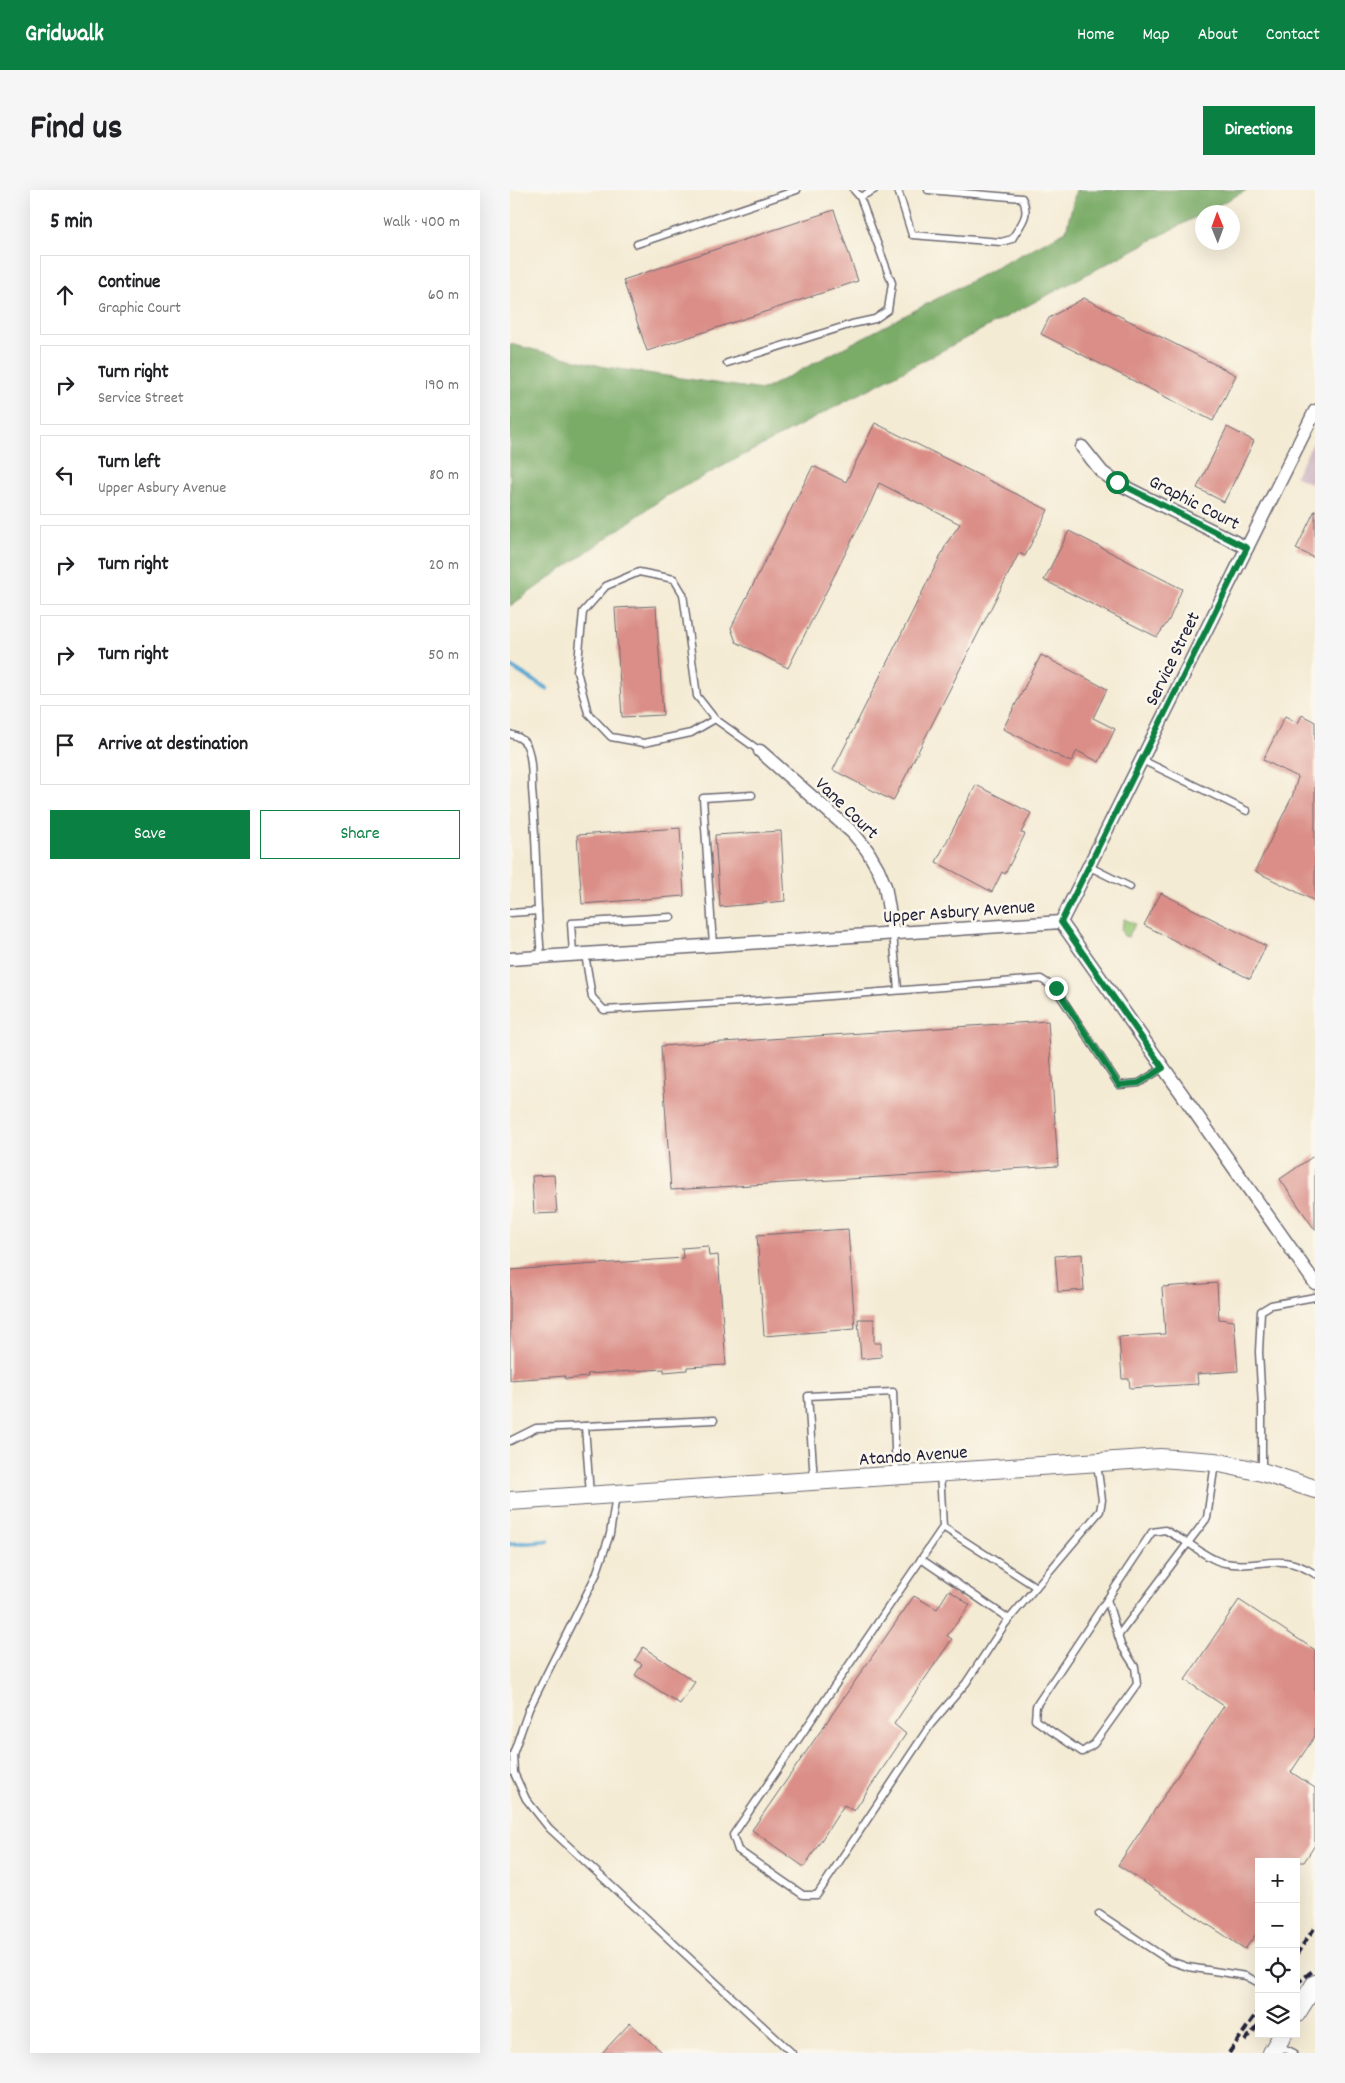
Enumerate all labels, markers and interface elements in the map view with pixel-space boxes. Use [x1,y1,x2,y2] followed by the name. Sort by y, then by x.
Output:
[25,18,104,52] text: Gridwalk
[1077,23,1114,48] text: Home
[1142,23,1170,48] text: Map
[1198,23,1238,48] text: About
[1266,23,1320,48] text: Contact
[30,105,122,155] text: Find us
[1203,106,1315,155] button: Directions
[1195,205,1240,250] north arrow
[50,208,93,238] text: 5 min
[383,211,460,234] text: Walk · 400 m
[98,270,160,297] text: Continue
[51,281,79,309] icon: ahead
[428,284,459,307] text: 60 m
[98,297,181,320] text: Graphic Court
[98,360,169,387] text: Turn right
[51,371,79,399] icon: right
[425,374,459,397] text: 190 m
[98,387,184,410] text: Service Street
[98,450,161,477] text: Turn left
[51,461,79,489] icon: left
[429,464,459,487] text: 80 m
[1143,470,1243,539] street label: Graphic Court
[1106,471,1129,494] route start
[98,477,226,500] text: Upper Asbury Avenue
[51,551,79,579] icon: right
[98,552,169,579] text: Turn right
[429,554,459,577] text: 20 m
[1140,608,1209,711] street label: Service Street
[51,641,79,669] icon: right
[98,642,169,669] text: Turn right
[428,644,459,667] text: 50 m
[51,731,79,759] icon: arrive
[98,732,248,759] text: Arrive at destination
[808,772,884,847] street label: Vane Court
[50,810,250,859] button: Save
[260,810,460,859] button: Share
[882,895,1036,932] street label: Upper Asbury Avenue
[1045,977,1068,1000] route end
[858,1440,968,1475] street label: Atando Avenue
[1255,1858,1300,2038] map controls
[1255,1858,1300,1903] button: +
[1255,1903,1300,1948] button: −
[1255,1948,1300,1993] button: locate
[1255,1993,1300,2038] button: layers

